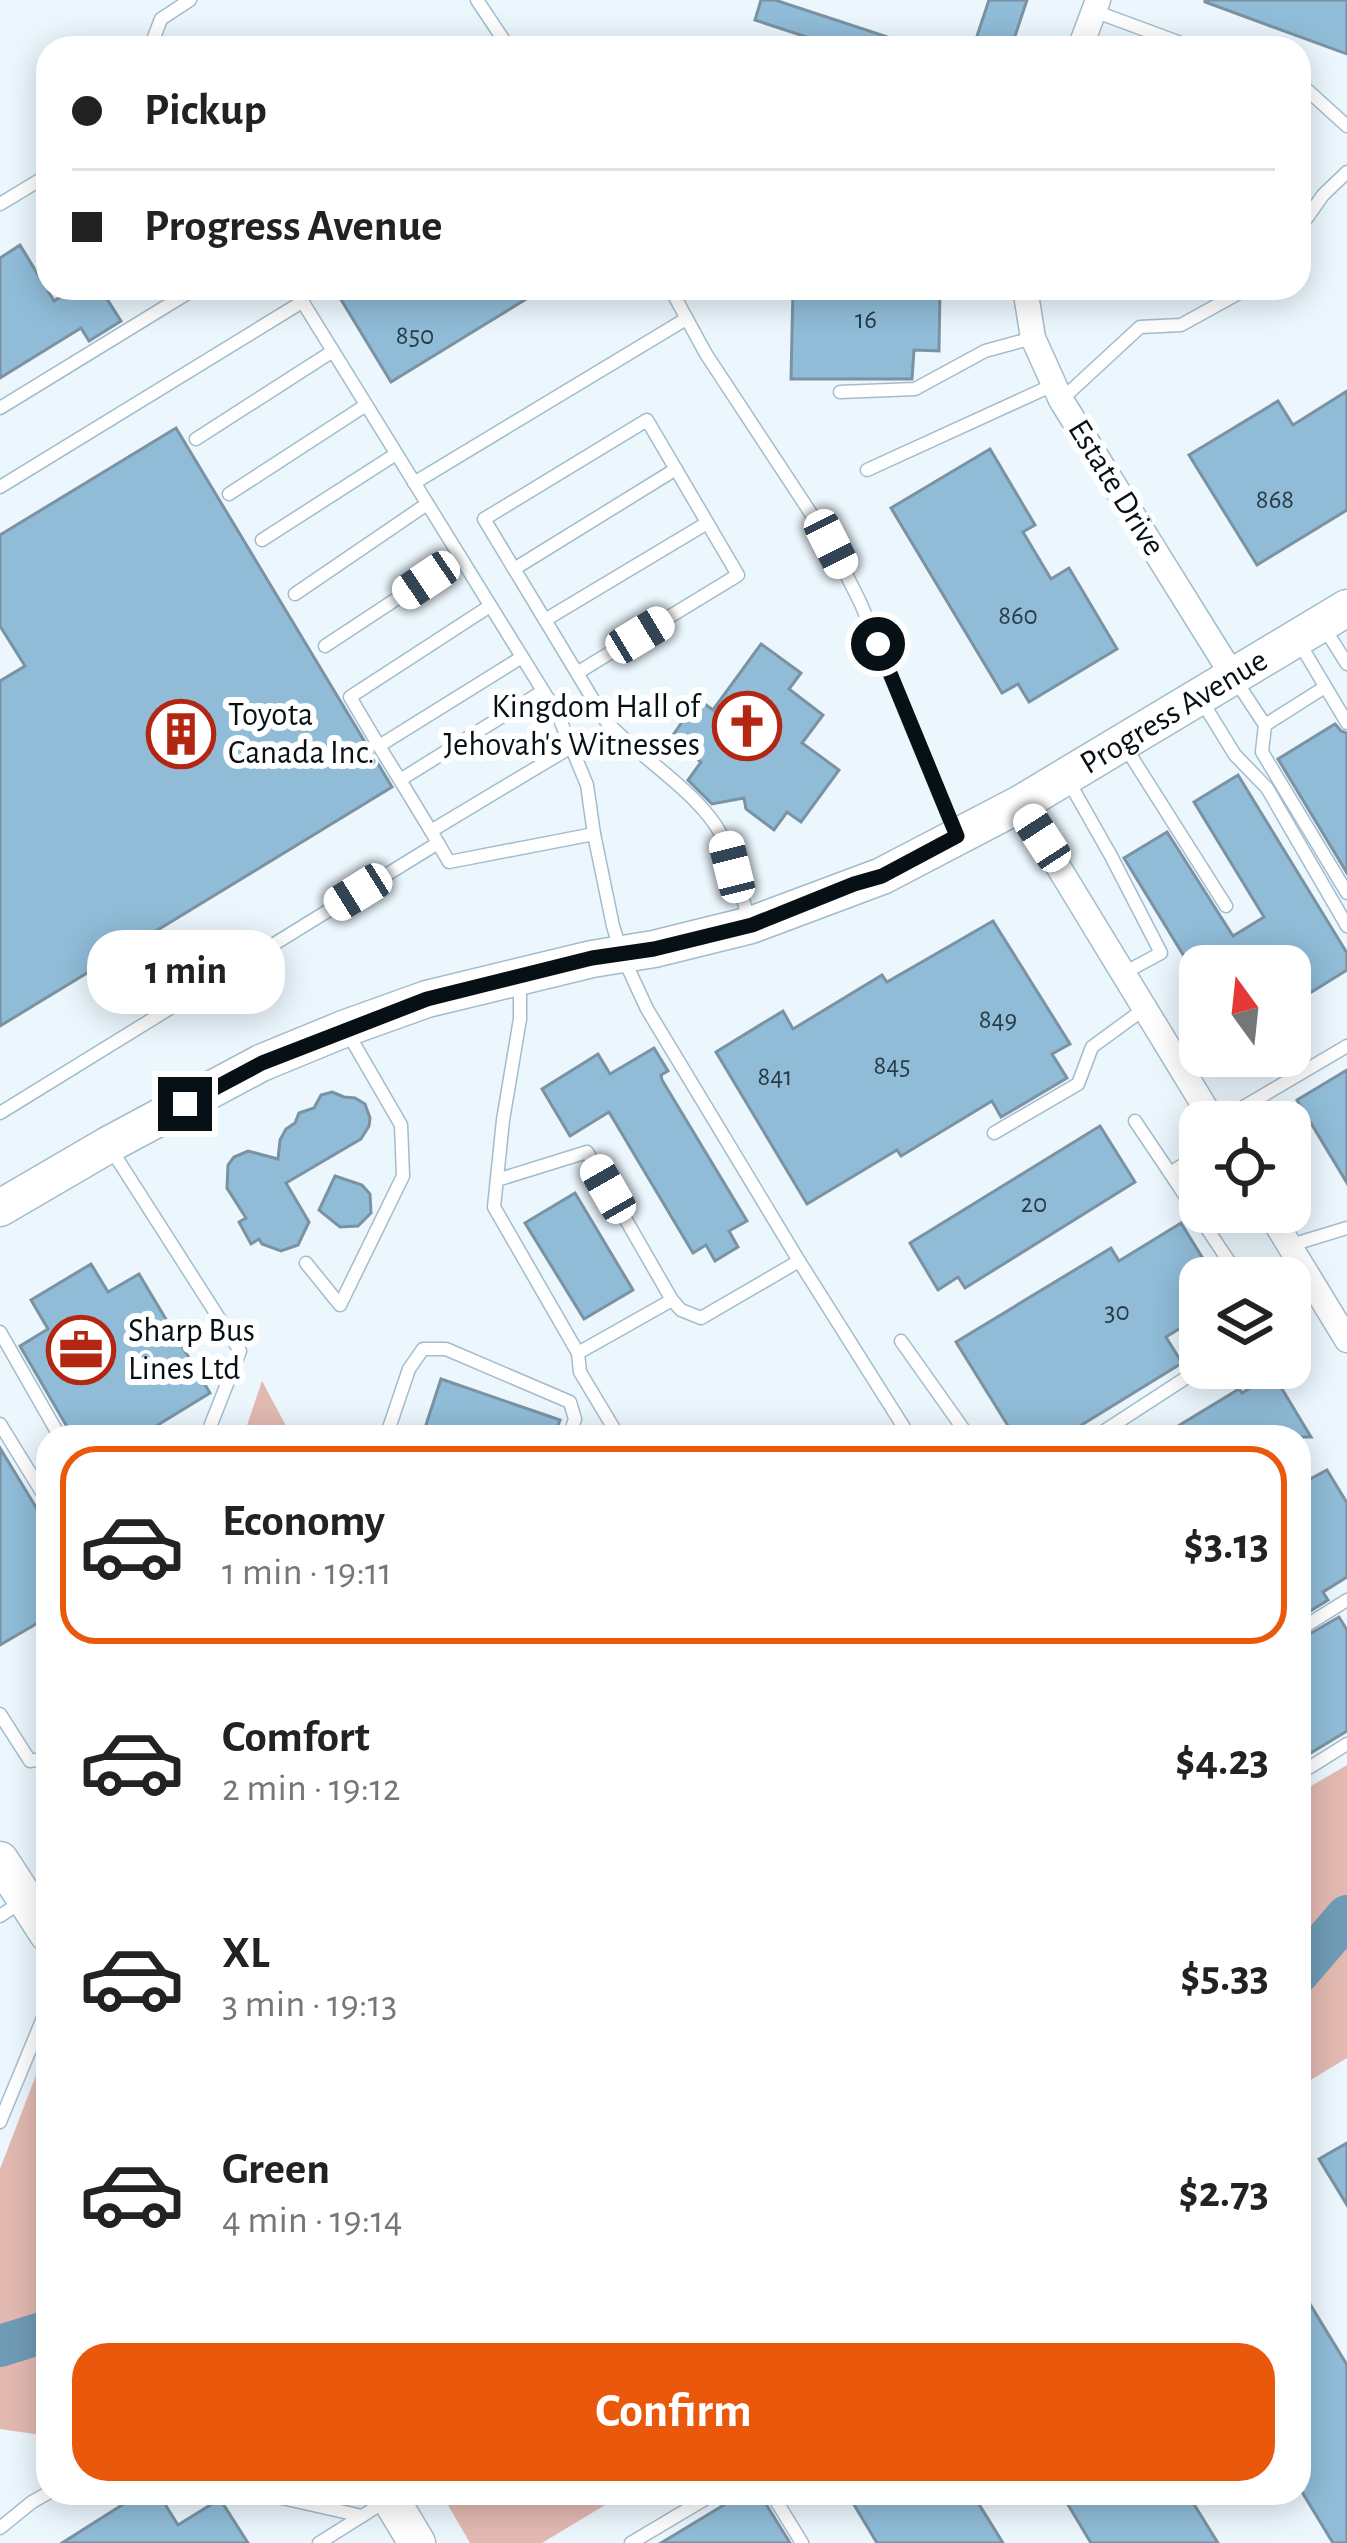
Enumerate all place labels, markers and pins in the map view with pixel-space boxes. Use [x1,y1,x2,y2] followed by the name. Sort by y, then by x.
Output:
[443,691,702,762] place label: Kingdom Hall of Jehovah's Witnesses
[712,691,782,761] church icon: Kingdom Hall of Jehovah's Witnesses
[146,699,216,769] building icon: Toyota Canada Inc.
[228,699,375,770] place label: Toyota Canada Inc.
[46,1315,116,1385] office icon: Sharp Bus Lines Ltd
[128,1315,255,1386] place label: Sharp Bus Lines Ltd

